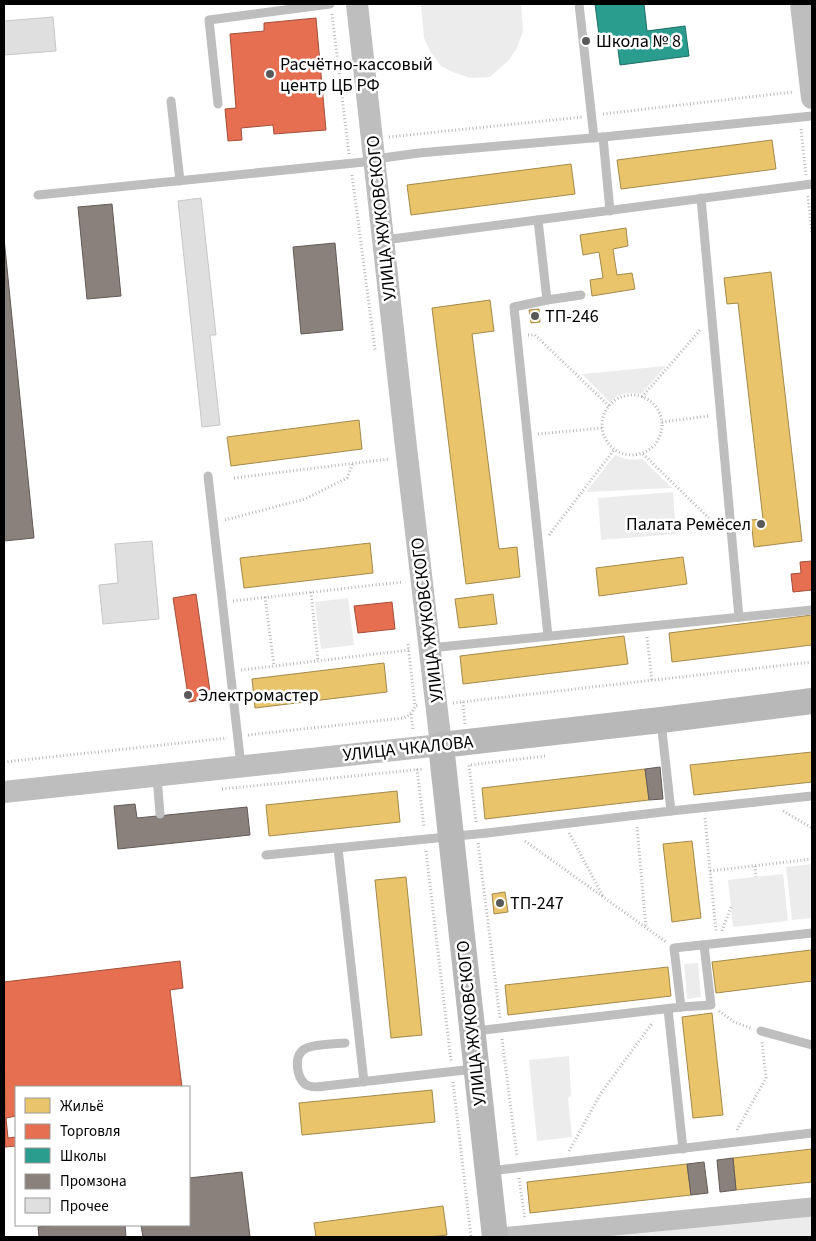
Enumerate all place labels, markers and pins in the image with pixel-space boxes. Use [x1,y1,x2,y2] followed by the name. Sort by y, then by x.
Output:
[596,29,681,54] place label: Школа № 8
[580,35,592,47] marker: Школа № 8
[280,52,433,98] place label: Расчётно-кассовый центр ЦБ РФ
[264,68,276,80] marker: Расчётно-кассовый центр ЦБ РФ
[545,304,599,329] place label: ТП-246
[529,310,541,322] marker: ТП-246
[626,512,751,537] place label: Палата Ремёсел
[755,518,767,530] marker: Палата Ремёсел
[198,683,319,708] place label: Электромастер
[182,689,194,701] marker: Электромастер
[510,891,564,916] place label: ТП-247
[494,897,506,909] marker: ТП-247

